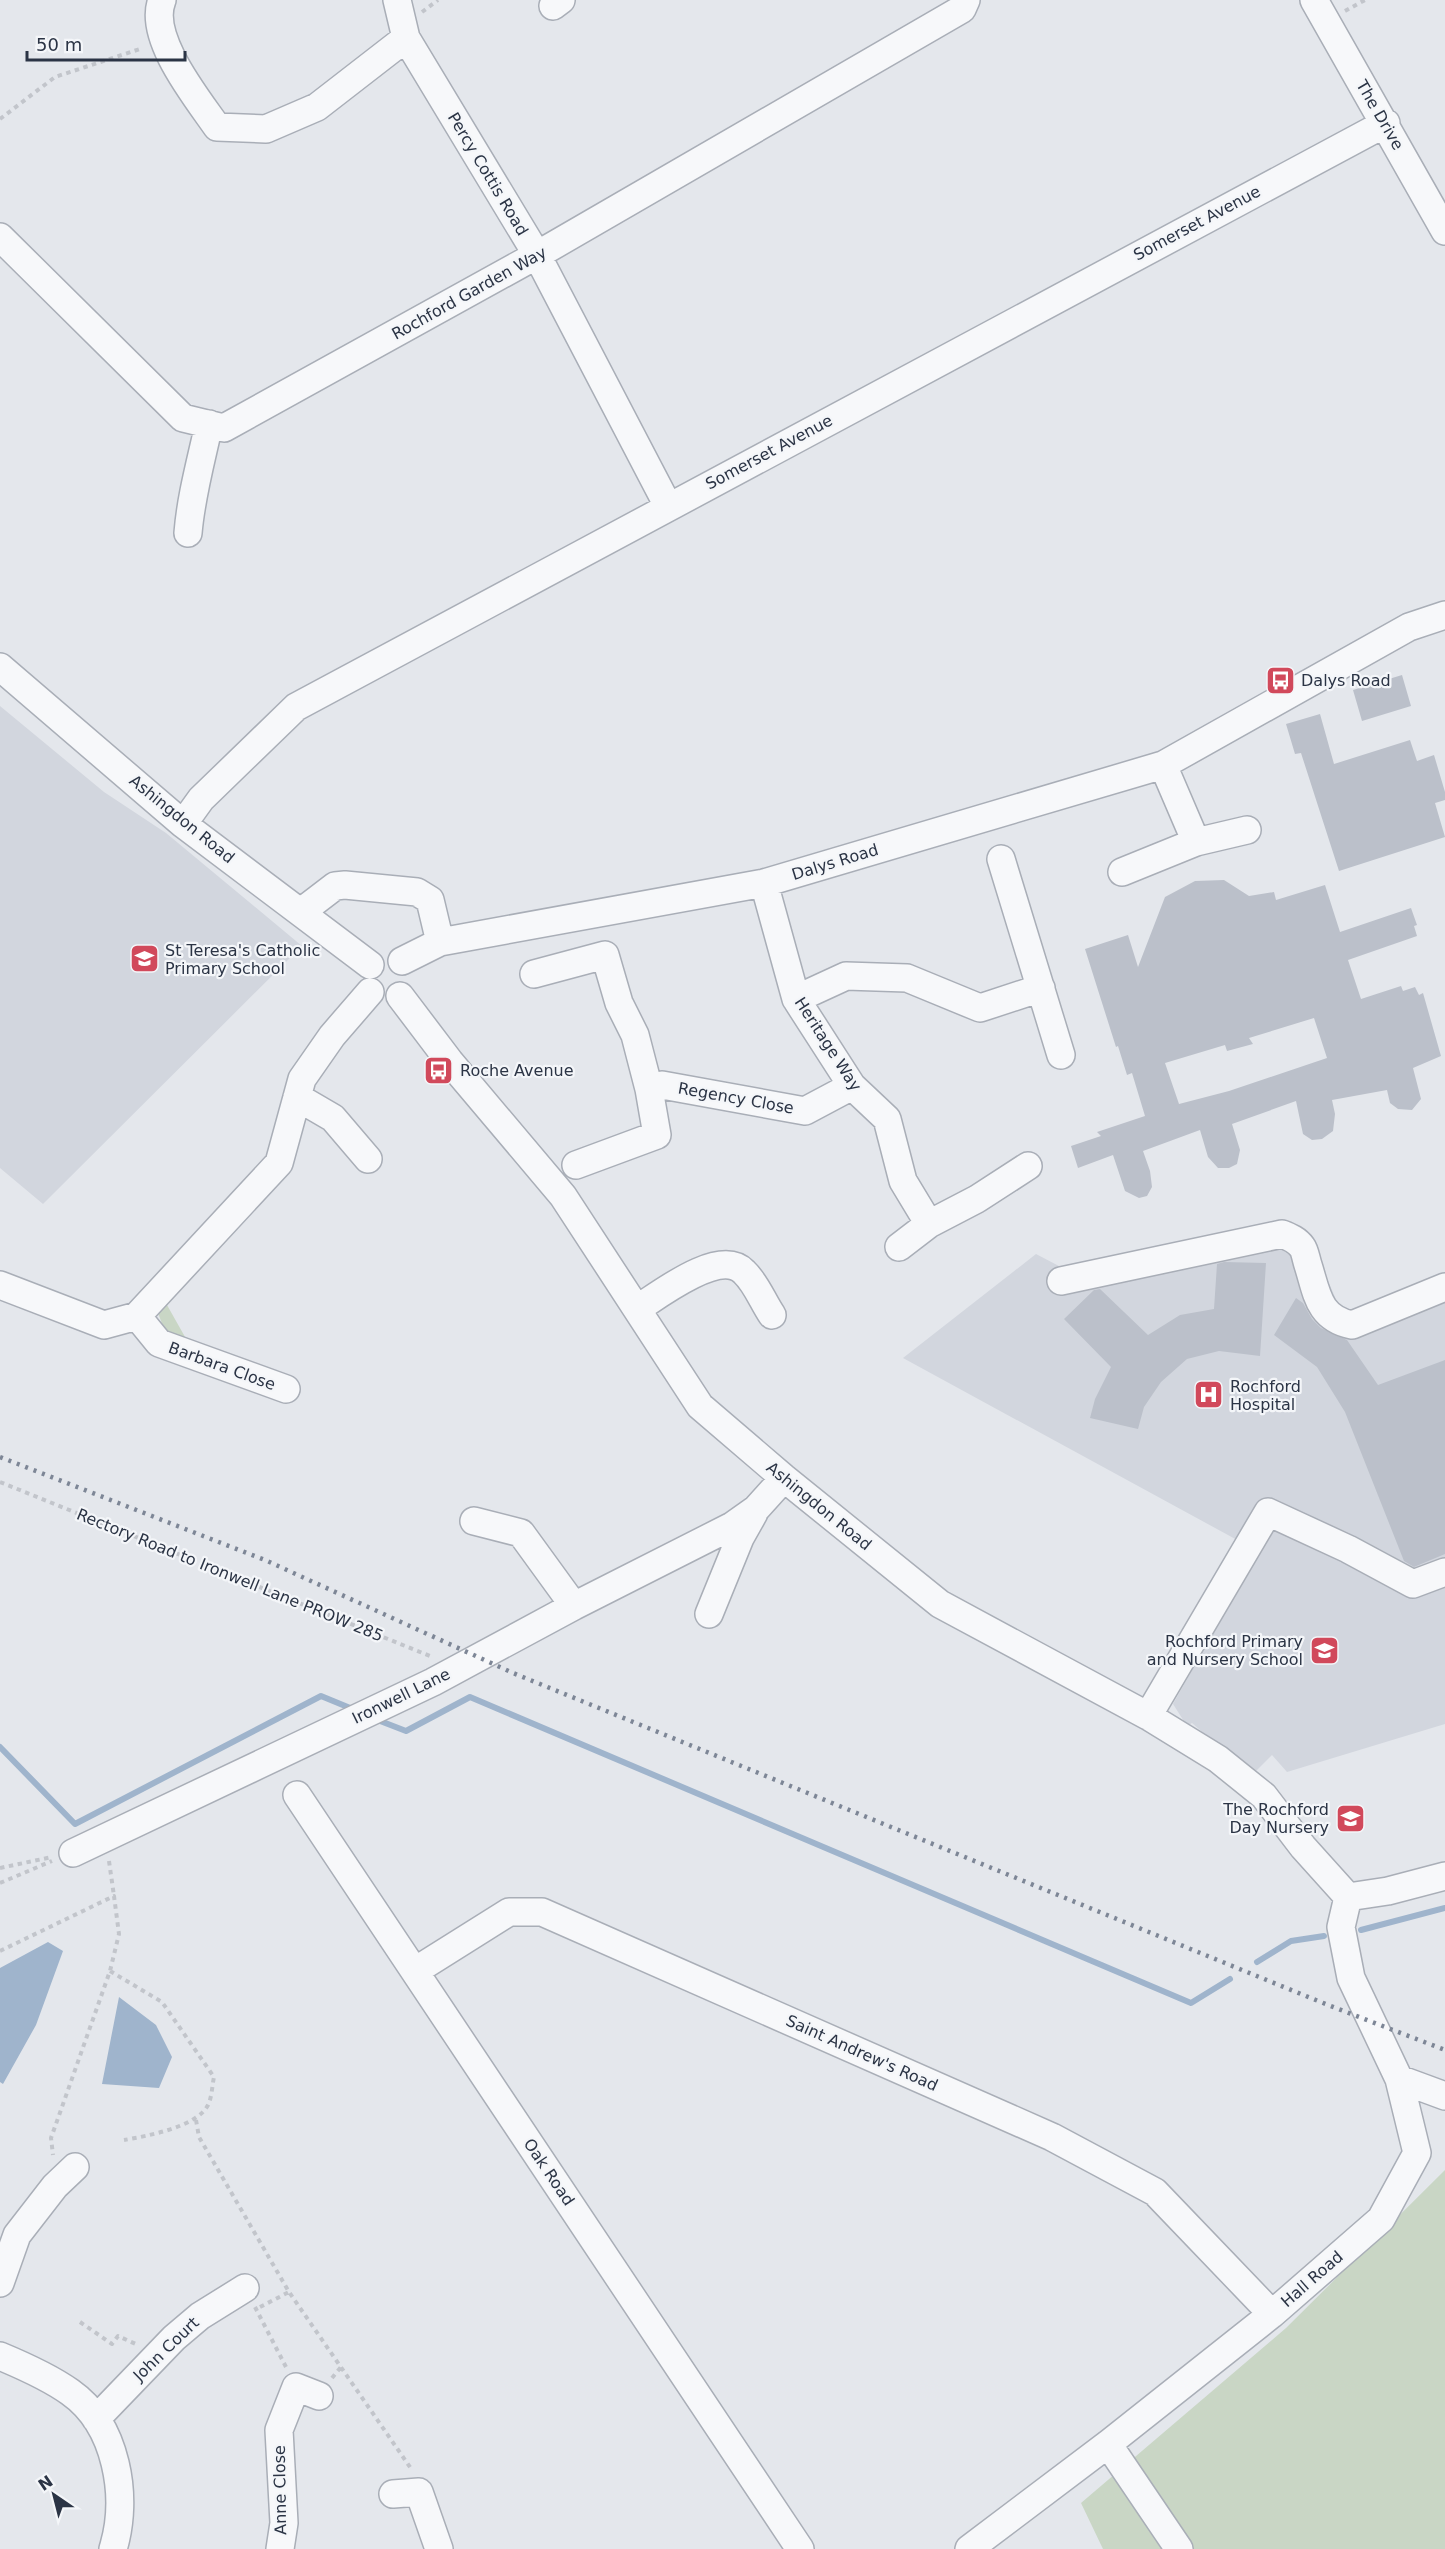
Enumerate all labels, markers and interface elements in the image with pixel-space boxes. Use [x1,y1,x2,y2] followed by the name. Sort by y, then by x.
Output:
[27,24,184,62] scale bar
[36,34,82,55] text: 50 m
[1352,76,1408,153] street label: The Drive
[444,109,532,239] street label: Percy Cottis Road
[1130,182,1264,264] street label: Somerset Avenue
[388,243,550,343] street label: Rochford Garden Way
[702,411,836,493] street label: Somerset Avenue
[1264,664,1296,696] bus stop icon: Dalys Road
[1301,671,1391,690] place label: Dalys Road
[126,771,238,867] street label: Ashingdon Road
[789,840,881,884] street label: Dalys Road
[165,941,320,978] place label: St Teresa's Catholic Primary School
[128,943,160,975] school or university icon: St Teresa's Catholic Primary School
[791,993,865,1095] street label: Heritage Way
[423,1054,455,1086] bus stop icon: Roche Avenue
[460,1061,574,1080] place label: Roche Avenue
[677,1078,795,1118] street label: Regency Close
[166,1338,278,1394] street label: Barbara Close
[1230,1377,1301,1414] place label: Rochford Hospital
[1193,1379,1225,1411] hospital icon: Rochford Hospital
[763,1458,875,1554] street label: Ashingdon Road
[74,1505,386,1645] street label: Rectory Road to Ironwell Lane PROW 285
[1147,1632,1303,1669] place label: Rochford Primary and Nursery School
[1308,1634,1340,1666] school or university icon: Rochford Primary and Nursery School
[349,1664,453,1728] street label: Ironwell Lane
[1222,1800,1329,1837] place label: The Rochford Day Nursery
[1334,1802,1366,1834] school or university icon: The Rochford Day Nursery
[783,2011,941,2095] street label: Saint Andrew's Road
[520,2135,578,2209] street label: Oak Road
[1277,2247,1347,2311] street label: Hall Road
[129,2313,203,2386] street label: John Court
[270,2445,290,2535] street label: Anne Close
[24,2465,84,2525] north arrow
[35,2472,57,2495] text: N

